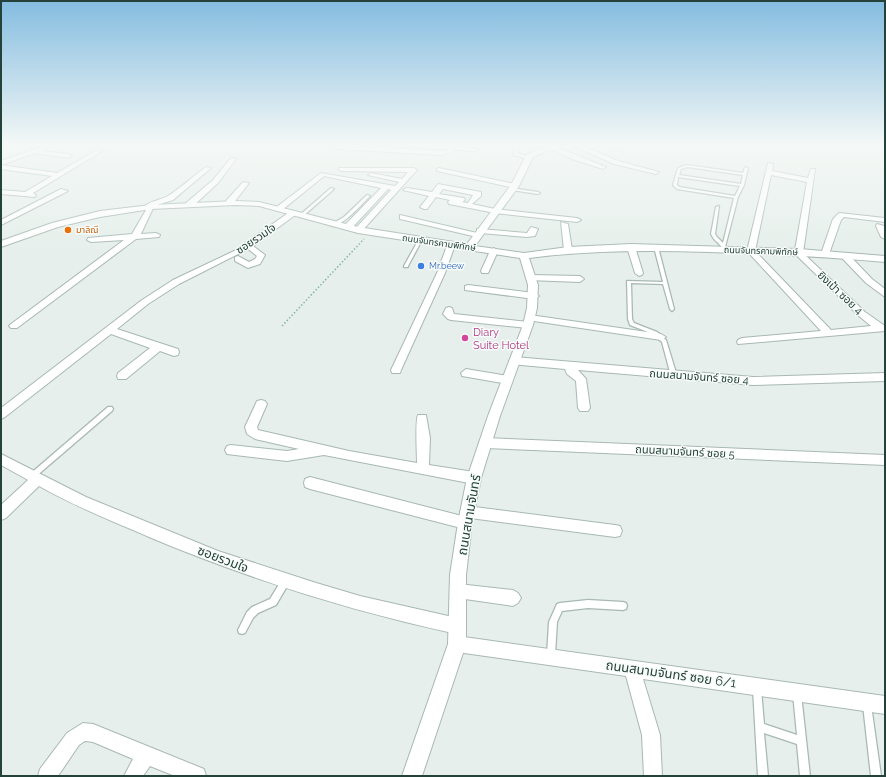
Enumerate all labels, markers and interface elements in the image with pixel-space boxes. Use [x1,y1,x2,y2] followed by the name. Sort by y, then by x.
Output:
[234,221,278,257] street label: ซอยรวมใจ
[63,225,73,235] marker: มาลิณี
[76,225,99,235] place label: มาลิณี
[402,233,477,253] street label: ถนนจันทรคามพิทักษ์
[724,245,799,257] street label: ถนนจันทรคามพิทักษ์
[416,261,426,271] marker: Mr.beew
[429,261,465,271] place label: Mr.beew
[815,269,865,317] street label: ยิงเป้า ซอย 4
[473,326,529,352] place label: Diary Suite Hotel
[460,333,470,343] marker: Diary Suite Hotel
[649,367,749,387] street label: ถนนสนามจันทร์ ซอย 4
[635,443,735,461] street label: ถนนสนามจันทร์ ซอย 5
[455,473,484,556] street label: ถนนสนามจันทร์
[195,542,251,576] street label: ซอยรวมใจ
[605,657,738,691] street label: ถนนสนามจันทร์ ซอย 6/1

